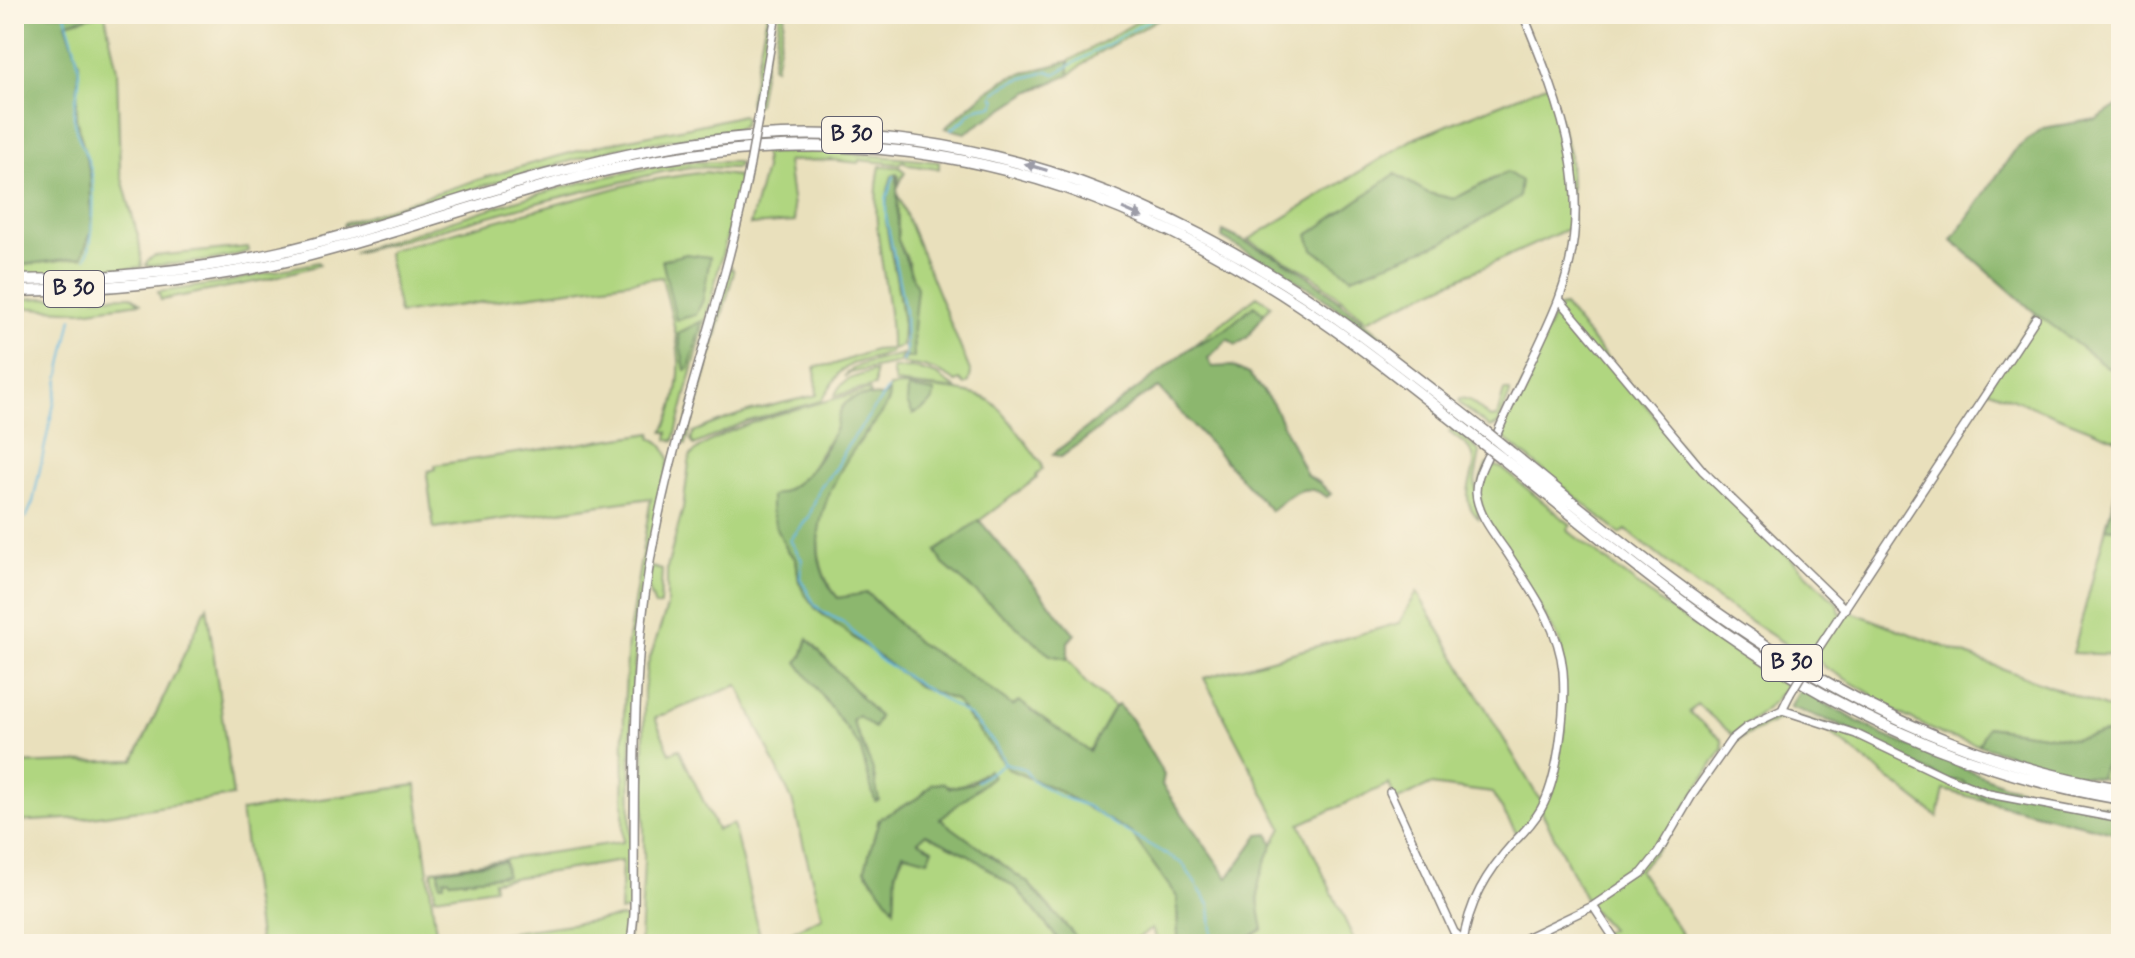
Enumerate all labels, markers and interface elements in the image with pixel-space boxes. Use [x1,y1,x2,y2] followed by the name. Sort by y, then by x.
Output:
[822,117,882,153] road number: B 30
[1024,160,1048,173] one-way arrow
[1121,207,1145,220] one-way arrow
[44,271,104,307] road number: B 30
[1762,645,1822,681] road number: B 30

